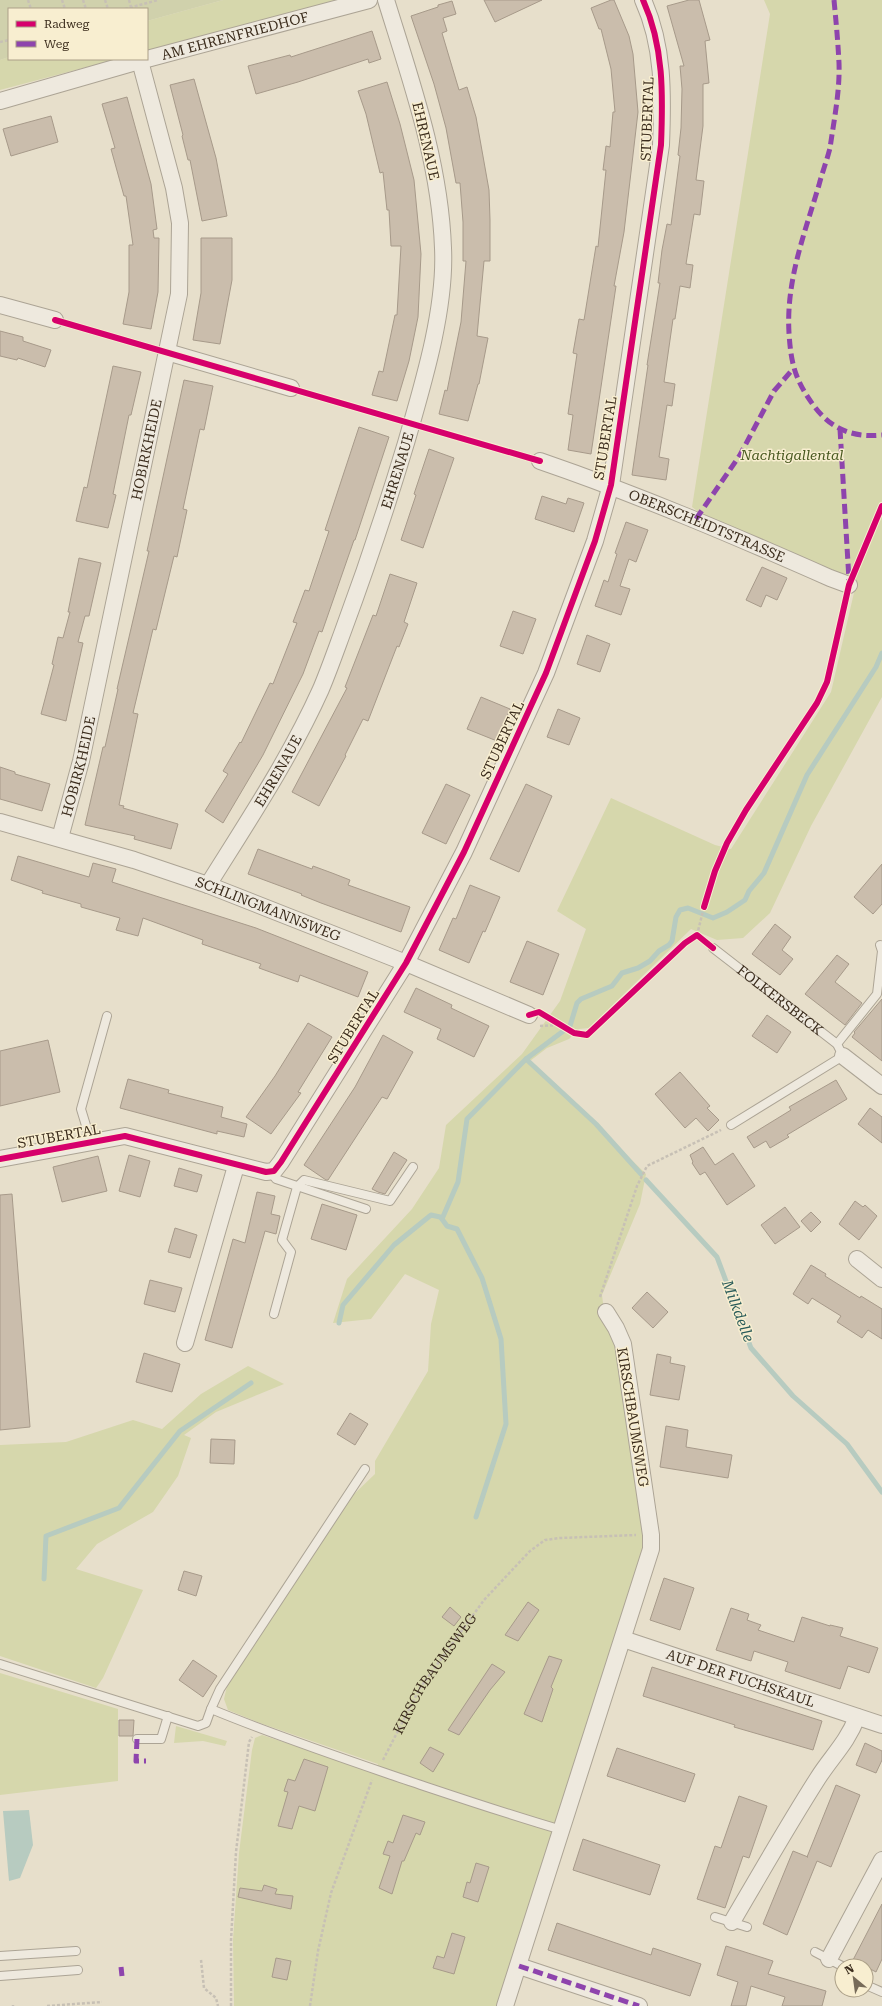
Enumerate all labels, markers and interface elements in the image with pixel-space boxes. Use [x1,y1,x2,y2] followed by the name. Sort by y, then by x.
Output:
[8,8,148,60] legend
[160,8,310,63] street label: AM EHRENFRIEDHOF
[44,17,90,31] text: Radweg
[44,37,69,51] text: Weg
[638,76,656,161] street label: STUBERTAL
[409,100,443,182] street label: EHRENAUE
[591,395,620,481] street label: STUBERTAL
[128,397,165,502] street label: HOBIRKHEIDE
[378,430,417,511] street label: EHRENAUE
[739,447,844,463] park label: Nachtigallental
[626,486,787,565] street label: OBERSCHEIDTSTRASSE
[477,698,527,782] street label: STUBERTAL
[58,715,98,818] street label: HOBIRKHEIDE
[251,732,305,809] street label: EHRENAUE
[194,873,343,944] street label: SCHLINGMANNSWEG
[734,962,826,1038] street label: FOLKERSBECK
[324,986,382,1066] street label: STUBERTAL
[16,1121,102,1151] street label: STUBERTAL
[718,1277,758,1345] water label: Milkdelle
[614,1346,652,1488] street label: KIRSCHBAUMSWEG
[390,1610,480,1737] street label: KIRSCHBAUMSWEG
[664,1646,817,1710] street label: AUF DER FUCHSKAUL
[834,1958,874,1998] north arrow
[843,1962,857,1977] text: N

